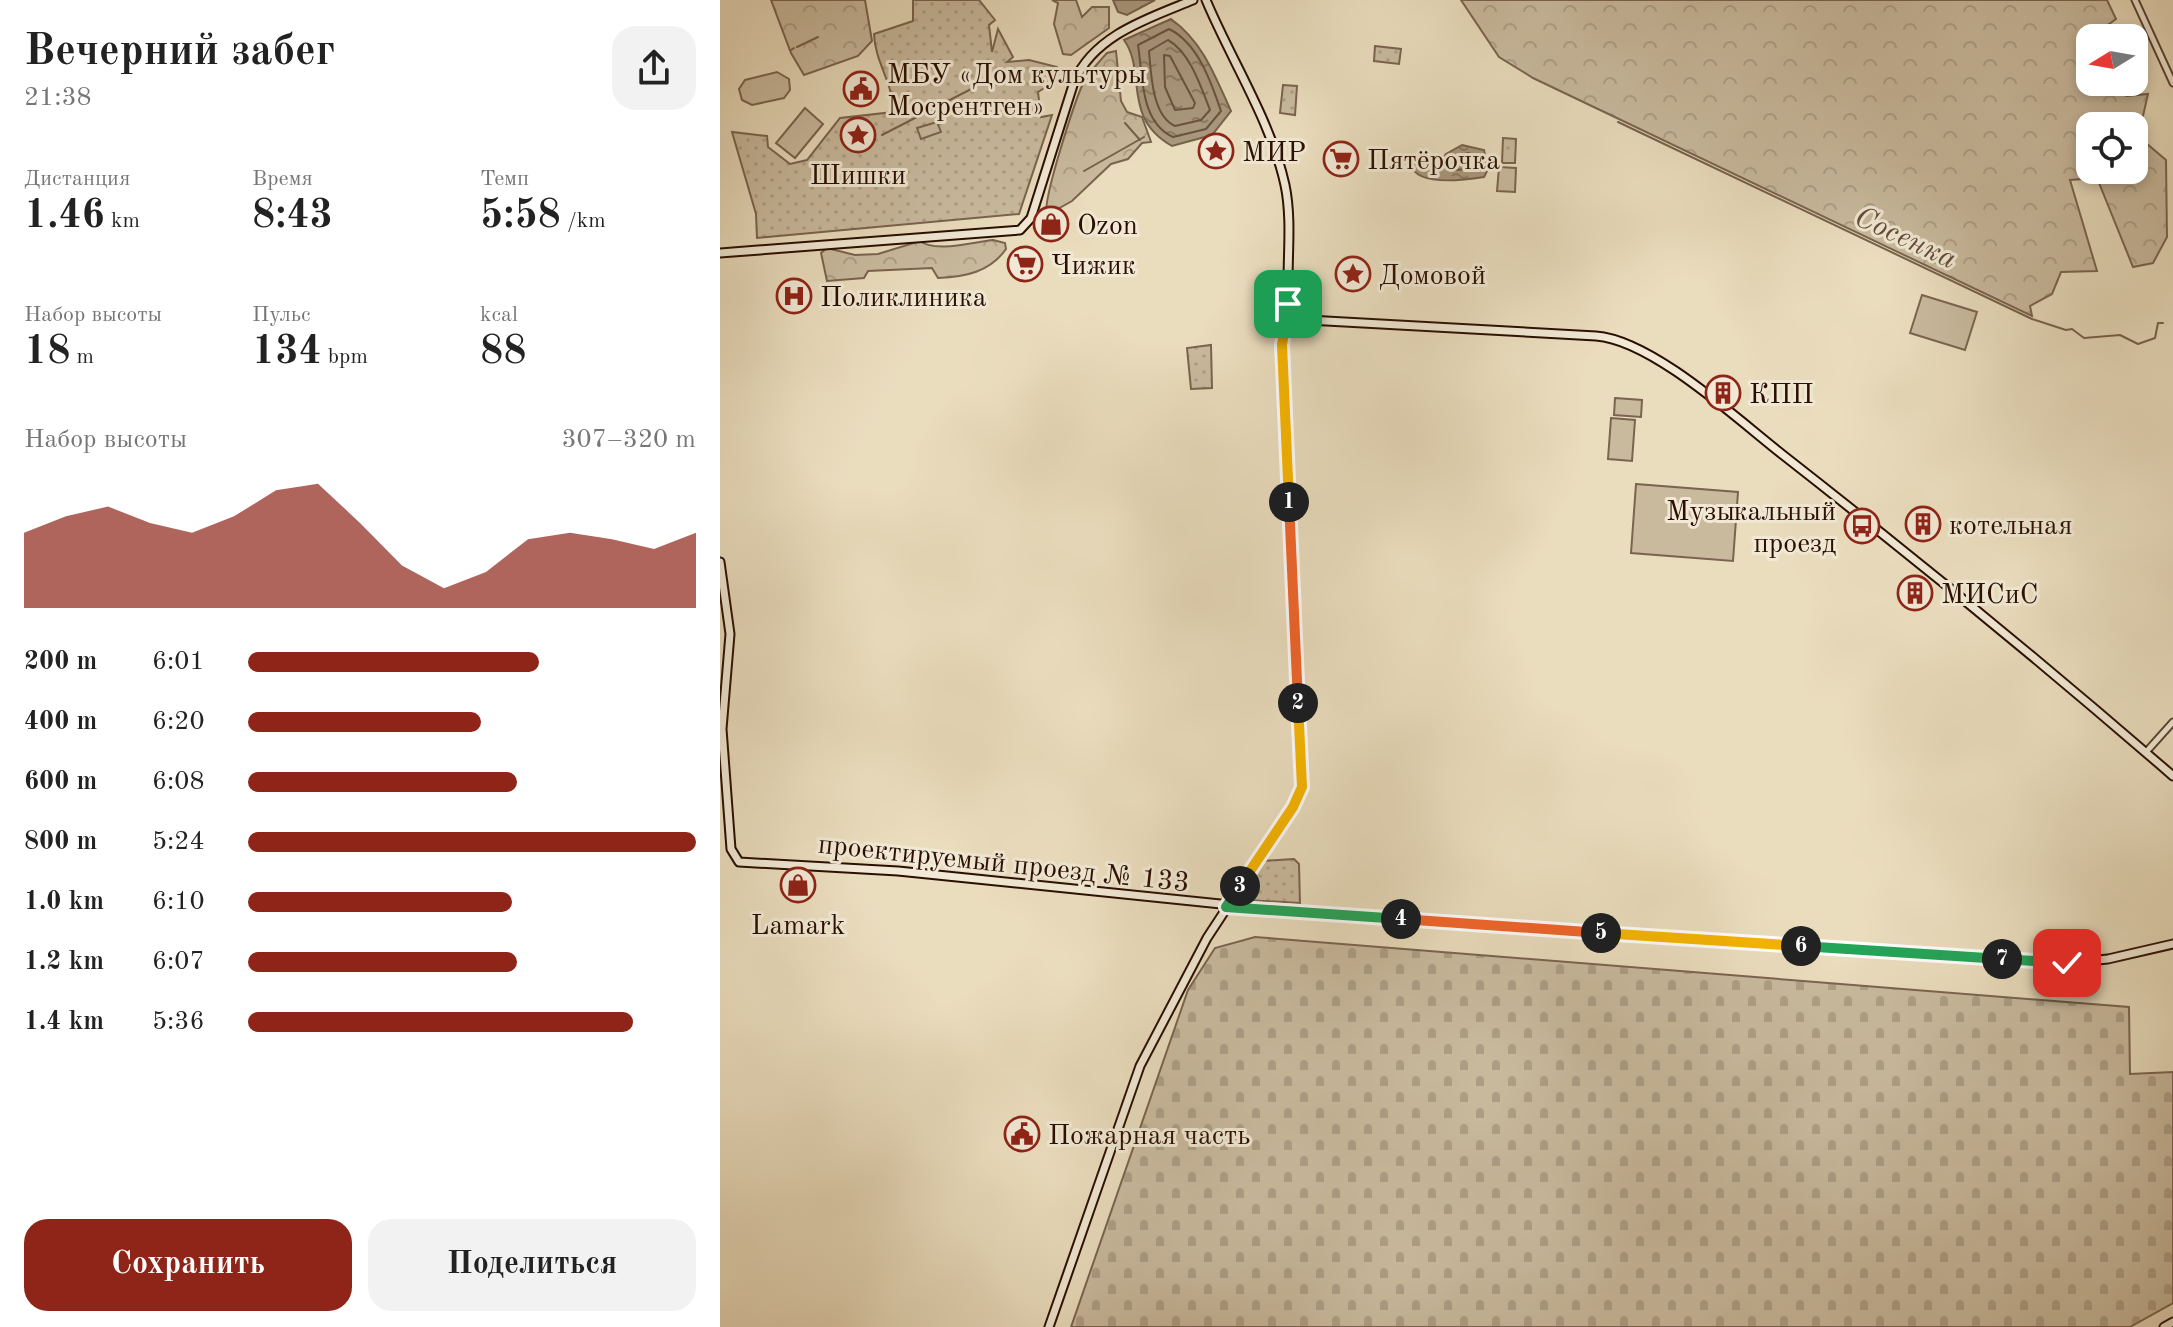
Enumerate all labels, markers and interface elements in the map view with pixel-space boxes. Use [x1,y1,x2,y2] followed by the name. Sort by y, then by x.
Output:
[2076,24,2148,96] north arrow
[2076,24,2148,184] map controls
[612,26,696,110] button: share
[24,30,335,74] text: Вечерний забег
[887,62,1146,122] place label: МБУ «Дом культуры Мосрентген»
[842,70,880,108] public building icon: МБУ «Дом культуры Мосрентген»
[24,85,92,111] text: 21:38
[2076,112,2148,184] button: locate
[839,116,877,154] place icon: Шишки
[1197,132,1235,170] place icon: МИР
[1242,140,1306,168] place label: МИР
[1322,140,1360,178] supermarket icon: Пятёрочка
[1367,148,1500,176] place label: Пятёрочка
[810,163,906,191] place label: Шишки
[24,168,130,190] text: Дистанция
[252,168,313,190] text: Время
[480,168,529,190] text: Темп
[24,197,105,237] text: 1.46
[252,197,333,237] text: 8:43
[480,197,561,237] text: 5:58
[1850,202,1961,275] water label: Сосенка
[1032,205,1070,243] shop icon: Ozon
[105,210,140,232] text: km
[561,210,606,232] text: /km
[1077,213,1138,241] place label: Ozon
[1006,245,1044,283] supermarket icon: Чижик
[1051,253,1136,281] place label: Чижик
[1334,255,1372,293] place icon: Домовой
[1379,263,1486,291] place label: Домовой
[1254,270,1322,338] pin
[775,277,813,315] hospital icon: Поликлиника
[1266,282,1310,326] icon: arrive
[820,285,987,313] place label: Поликлиника
[24,304,162,326] text: Набор высоты
[252,304,311,326] text: Пульс
[480,304,518,326] text: kcal
[24,333,70,373] text: 18
[252,333,322,373] text: 134
[480,333,526,373] text: 88
[70,346,94,368] text: m
[322,346,368,368] text: bpm
[1704,374,1742,412] building icon: КПП
[1749,382,1814,410] place label: КПП
[24,427,187,453] text: Набор высоты
[561,427,696,453] text: 307–320 m
[1269,482,1309,522] pin: 1
[1283,491,1295,513] text: 1
[1666,499,1836,559] place label: Музыкальный проезд
[1904,505,1942,543] building icon: котельная
[1843,507,1881,545] bus stop icon: Музыкальный проезд
[1949,513,2072,541] place label: котельная
[1896,574,1934,612] building icon: МИСиС
[1941,582,2039,610] place label: МИСиС
[24,649,97,675] text: 200 m
[152,649,205,675] text: 6:01
[1278,683,1318,723] pin: 2
[1292,692,1304,714] text: 2
[24,709,97,735] text: 400 m
[152,709,205,735] text: 6:20
[24,769,97,795] text: 600 m
[152,769,205,795] text: 6:08
[24,829,97,855] text: 800 m
[152,829,205,855] text: 5:24
[817,832,1191,898] street label: проектируемый проезд № 133
[779,866,817,904] shop icon: Lamark
[1220,866,1260,906] pin: 3
[1234,875,1246,897] text: 3
[24,889,104,915] text: 1.0 km
[152,889,205,915] text: 6:10
[1381,899,1421,939] pin: 4
[1395,908,1407,930] text: 4
[751,913,845,941] place label: Lamark
[1581,913,1621,953] pin: 5
[1595,922,1607,944] text: 5
[1781,926,1821,966] pin: 6
[2033,929,2101,997] pin
[1795,935,1807,957] text: 6
[1982,939,2022,979] pin: 7
[2045,941,2089,985] icon: check
[1996,948,2008,970] text: 7
[24,949,104,975] text: 1.2 km
[152,949,205,975] text: 6:07
[24,1009,104,1035] text: 1.4 km
[152,1009,205,1035] text: 5:36
[1003,1115,1041,1153] public building icon: Пожарная часть
[1048,1123,1250,1151] place label: Пожарная часть
[24,1219,352,1311] button: Сохранить
[368,1219,696,1311] button: Поделиться

